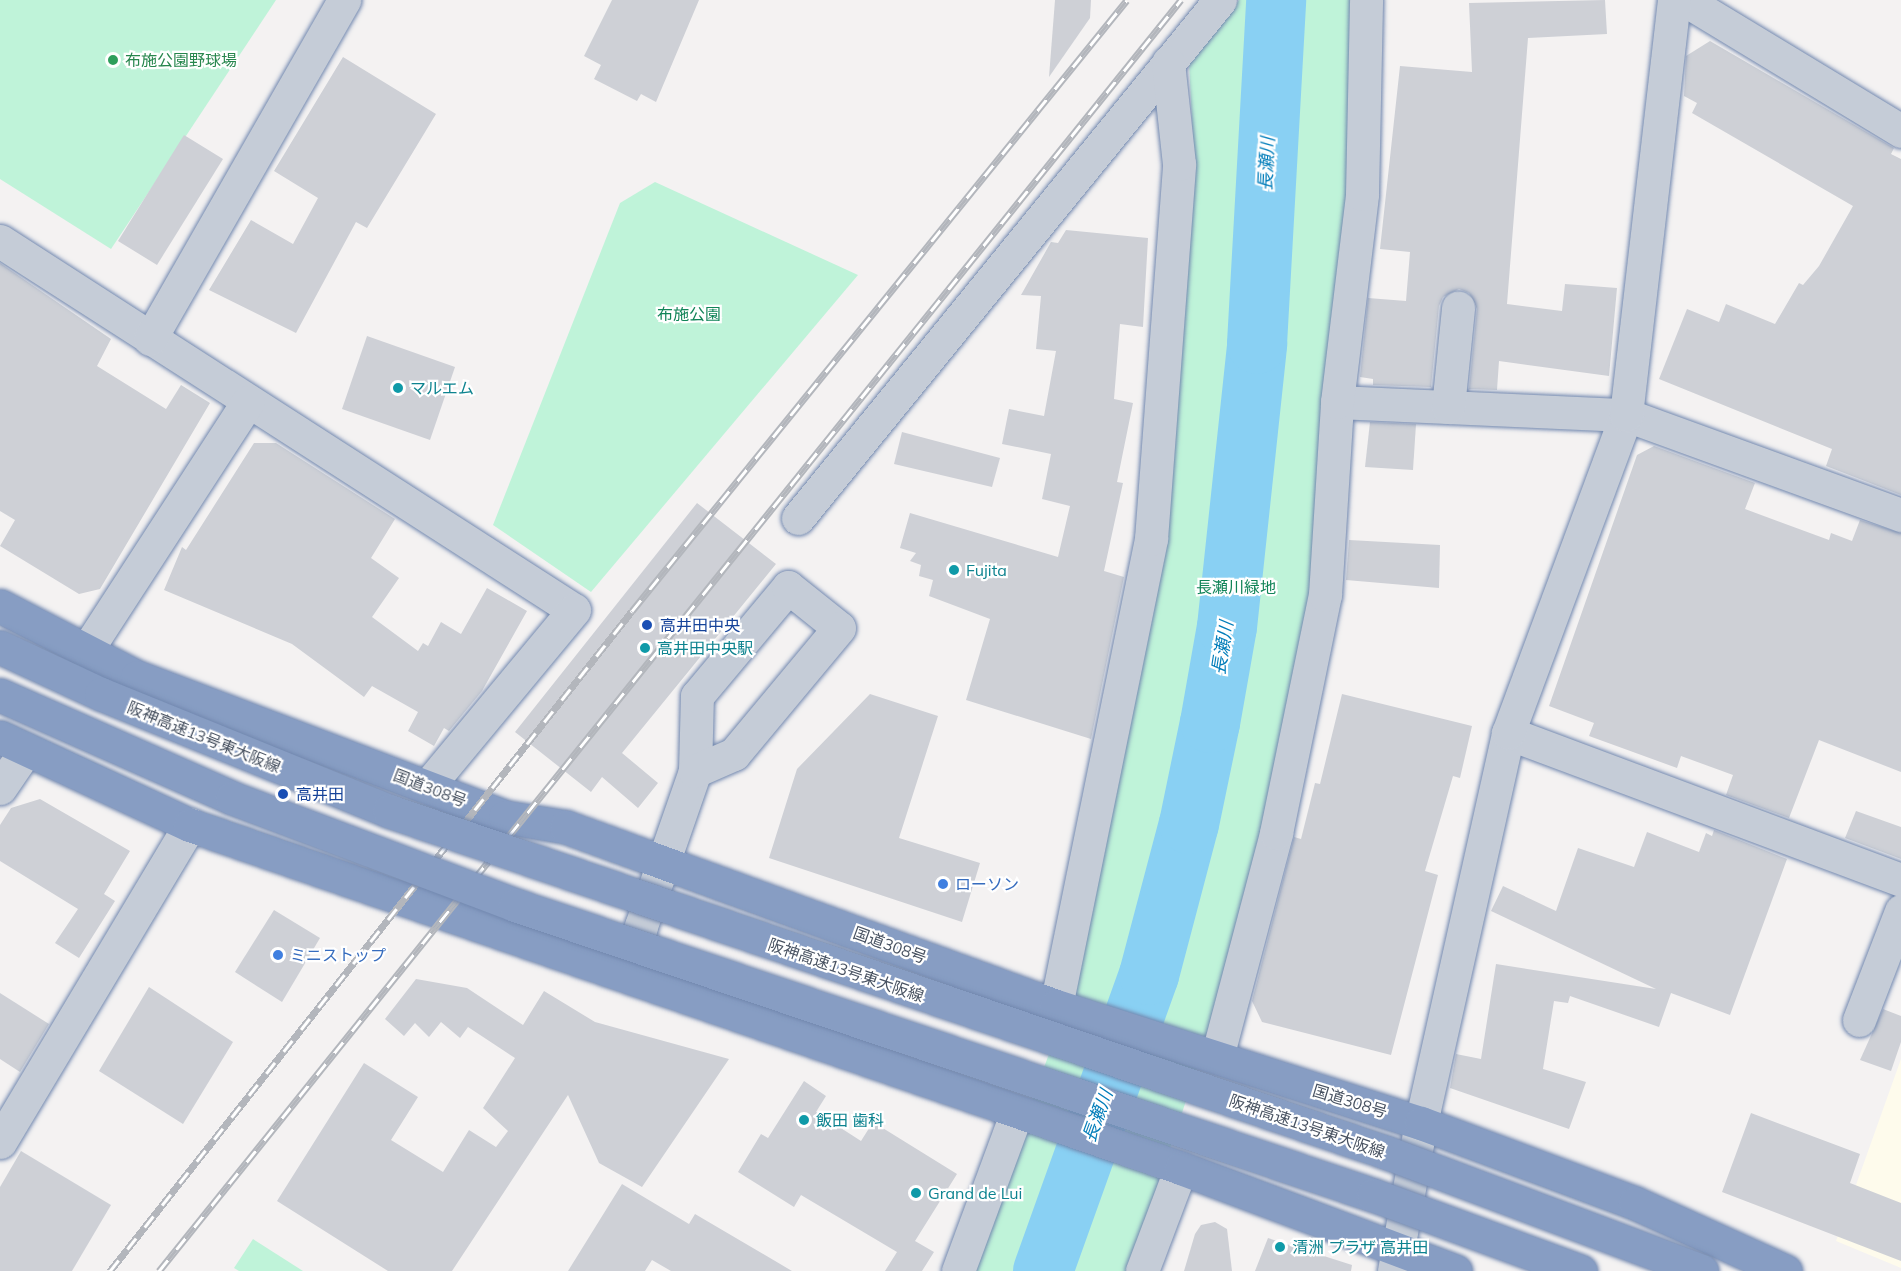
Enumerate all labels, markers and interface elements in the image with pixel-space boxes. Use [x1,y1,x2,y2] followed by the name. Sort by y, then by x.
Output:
[125,50,237,70] place label: 布施公園野球場
[106,53,120,67] marker: 布施公園野球場
[1255,136,1279,192] water label: 長瀬川
[657,304,721,324] park label: 布施公園
[410,378,474,398] place label: マルエム
[391,381,405,395] marker: マルエム
[966,560,1007,580] place label: Fujita
[947,563,961,577] marker: Fujita
[1196,577,1276,597] park label: 長瀬川緑地
[660,615,740,635] place label: 高井田中央
[638,616,656,634] marker: 高井田中央
[1208,620,1238,676] water label: 長瀬川
[657,638,753,658] place label: 高井田中央駅
[638,641,652,655] marker: 高井田中央駅
[125,698,283,776] street label: 阪神高速13号東大阪線
[391,765,469,811] street label: 国道308号
[296,784,344,804] place label: 高井田
[274,785,292,803] marker: 高井田
[955,874,1019,894] place label: ローソン
[936,877,950,891] marker: ローソン
[851,923,929,967] street label: 国道308号
[766,934,926,1006] street label: 阪神高速13号東大阪線
[290,945,386,965] place label: ミニストップ
[271,948,285,962] marker: ミニストップ
[1310,1081,1390,1121] street label: 国道308号
[1079,1087,1117,1145] water label: 長瀬川
[1227,1090,1387,1162] street label: 阪神高速13号東大阪線
[816,1110,884,1130] place label: 飯田 歯科
[797,1113,811,1127] marker: 飯田 歯科
[928,1183,1022,1203] place label: Grand de Lui
[909,1186,923,1200] marker: Grand de Lui
[1292,1237,1428,1257] place label: 清洲 プラザ 高井田
[1273,1240,1287,1254] marker: 清洲 プラザ 高井田

